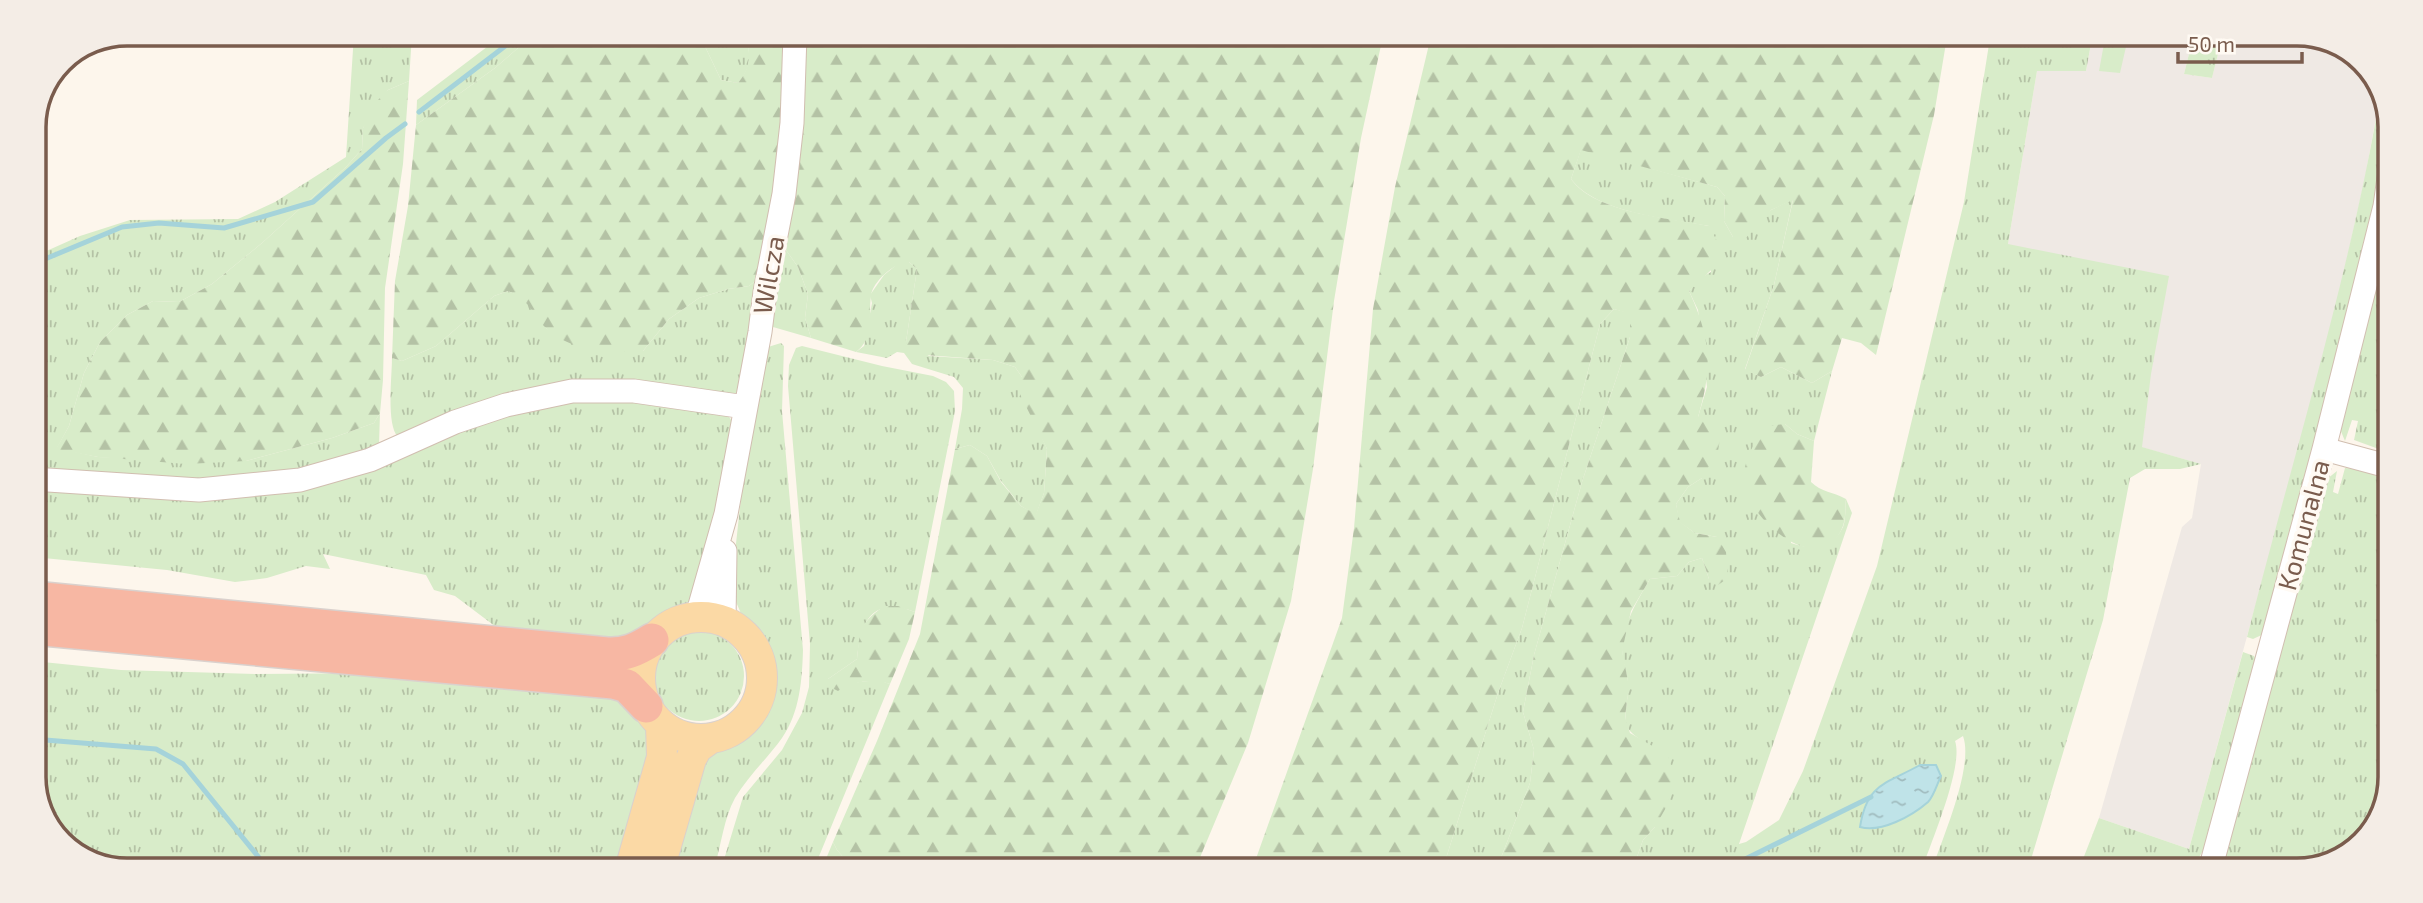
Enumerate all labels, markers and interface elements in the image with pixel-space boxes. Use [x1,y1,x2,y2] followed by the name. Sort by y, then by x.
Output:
[2178,21,2302,65] scale bar
[2188,31,2235,56] text: 50 m
[745,233,790,316] street label: Wilcza
[2270,456,2335,593] street label: Komunalna

